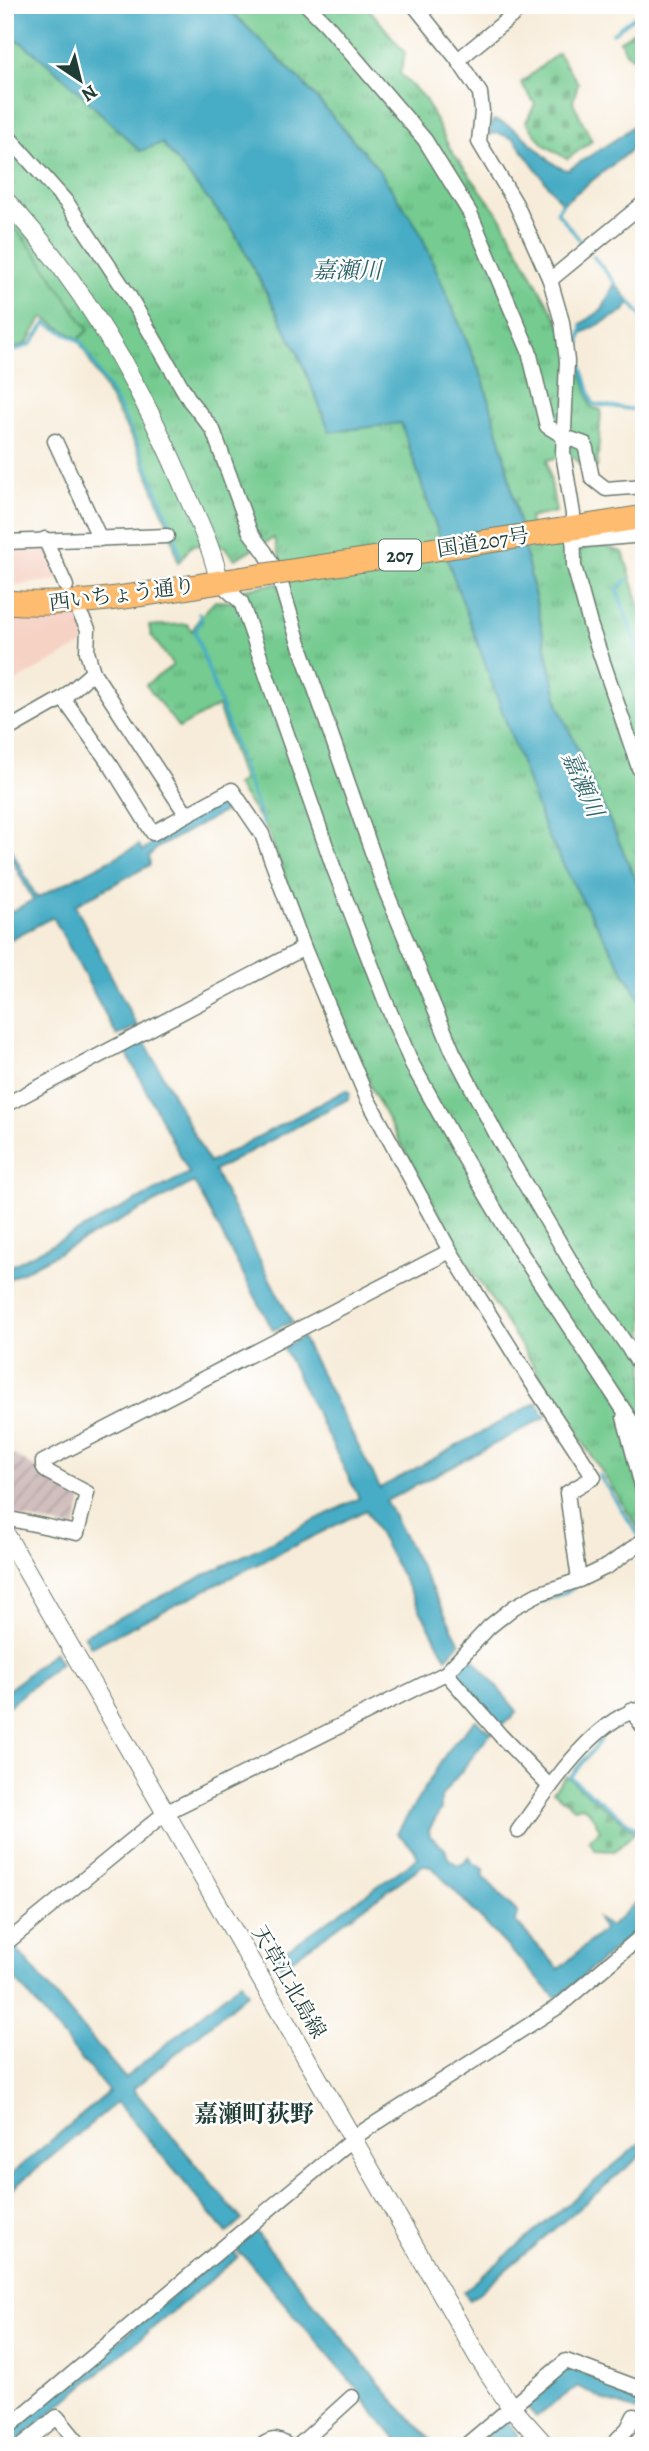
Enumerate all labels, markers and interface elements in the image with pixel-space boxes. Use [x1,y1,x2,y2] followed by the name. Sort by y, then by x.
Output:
[46,46,116,116] north arrow
[76,78,102,108] text: N
[313,255,385,286] water label: 嘉瀬川
[435,521,531,563] street label: 国道207号
[379,540,421,570] road number: 207
[47,571,197,617] street label: 西いちょう通り
[554,746,612,825] water label: 嘉瀬川
[245,1920,333,2044] street label: 天草江北島線
[194,2098,314,2130] district label: 嘉瀬町荻野

